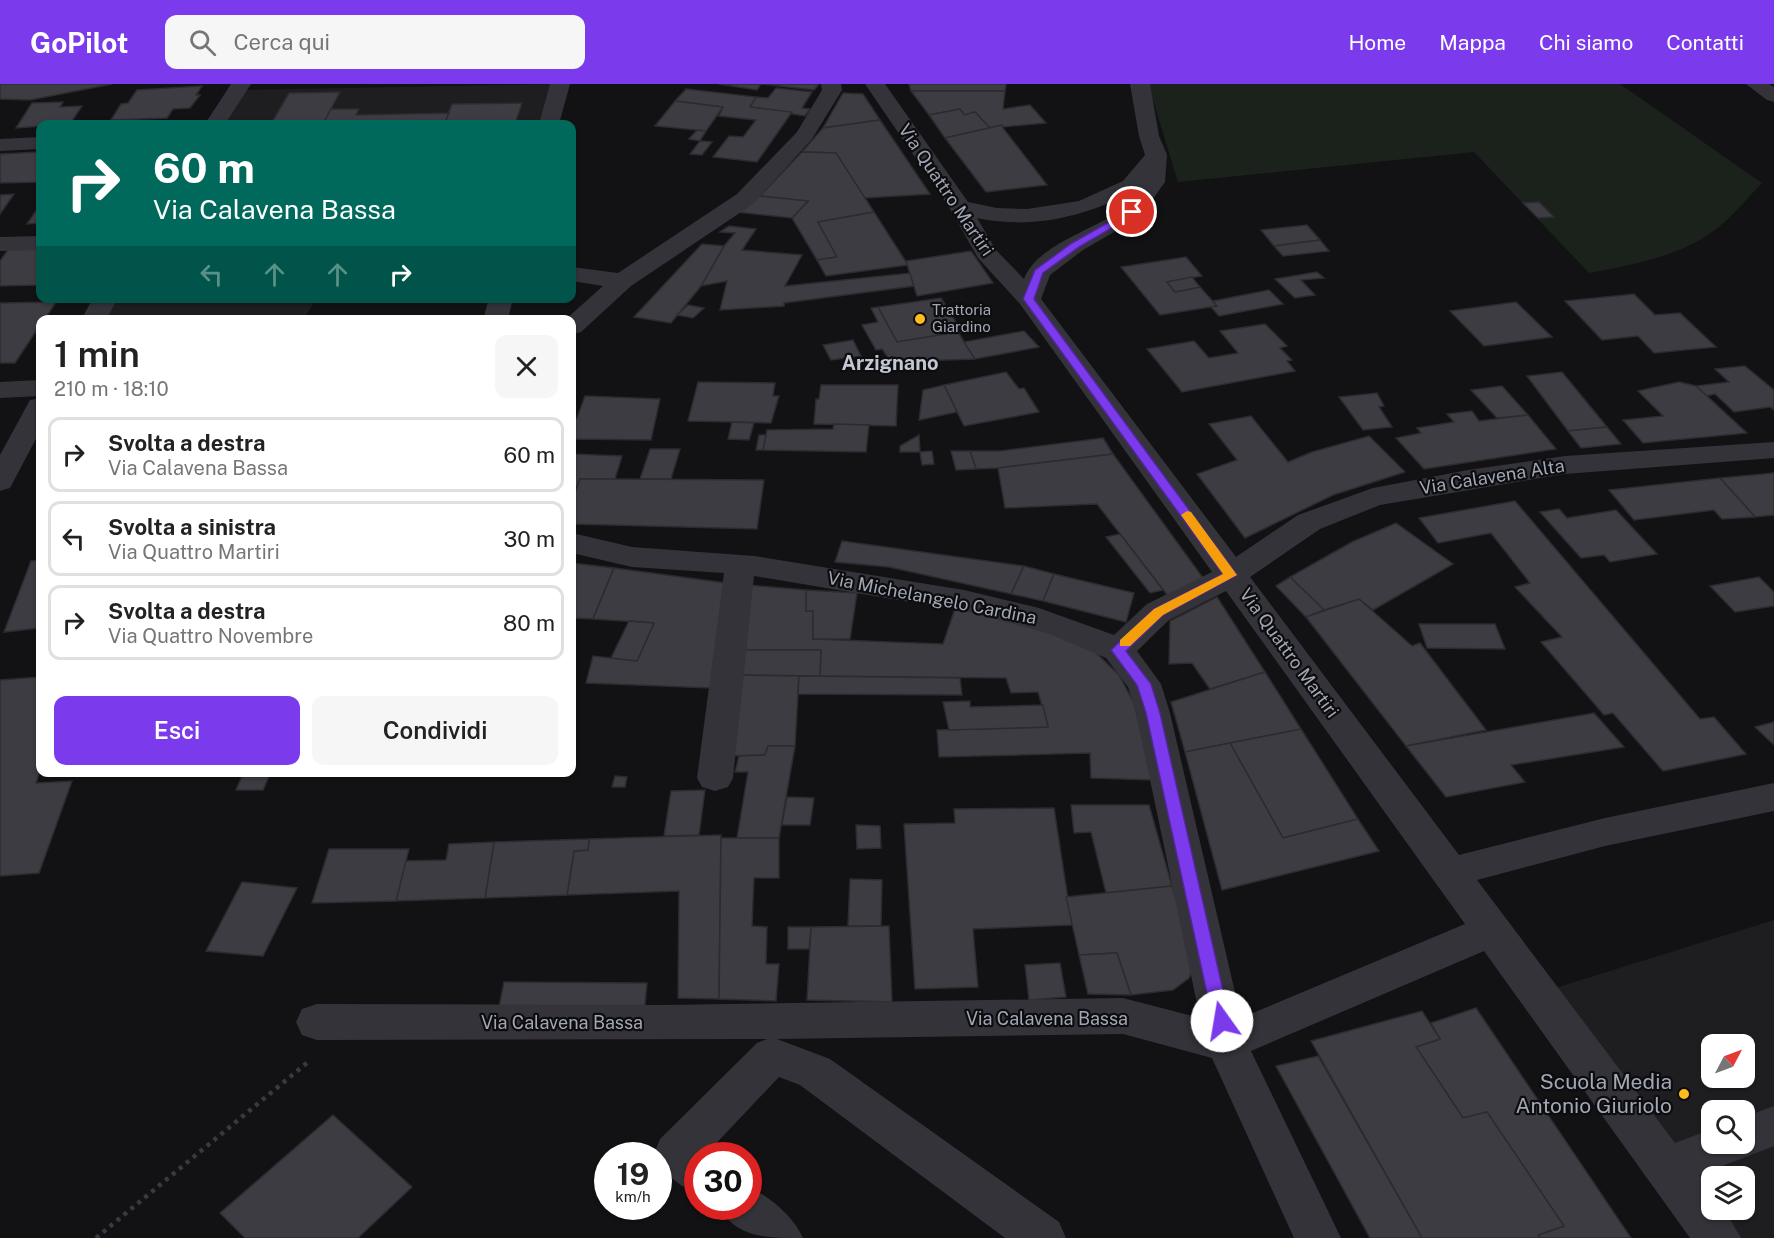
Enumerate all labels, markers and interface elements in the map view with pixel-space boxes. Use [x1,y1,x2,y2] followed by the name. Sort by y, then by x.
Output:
[165,15,585,69] search box
[30,26,129,59] text: GoPilot
[186,26,219,59] icon: search
[234,29,330,55] text: Cerca qui
[1348,30,1406,55] text: Home
[1439,30,1506,55] text: Mappa
[1539,30,1633,55] text: Chi siamo
[1666,30,1744,55] text: Contatti
[895,120,998,260] street label: Via Quattro Martiri
[153,143,255,192] text: 60 m
[54,144,132,222] icon: right
[1106,186,1157,237] pin
[153,193,396,225] text: Via Calavena Bassa
[1115,195,1148,228] icon: arrive
[195,258,228,291] icon: left
[258,258,291,291] icon: ahead
[321,258,354,291] icon: ahead
[384,258,417,291] icon: right
[932,301,991,335] place label: Trattoria Giardino
[913,312,927,326] marker: Trattoria Giardino
[54,333,140,375] text: 1 min
[495,335,558,398] button: close
[841,351,939,375] district label: Arzignano
[54,377,169,401] text: 210 m · 18:10
[108,430,265,456] text: Svolta a destra
[57,438,90,471] icon: right
[504,442,555,468] text: 60 m
[1418,455,1566,498] street label: Via Calavena Alta
[108,456,288,480] text: Via Calavena Bassa
[108,514,276,540] text: Svolta a sinistra
[57,522,90,555] icon: left
[503,526,555,552] text: 30 m
[108,540,280,564] text: Via Quattro Martiri
[826,567,1038,628] street label: Via Michelangelo Cardina
[1236,584,1343,721] street label: Via Quattro Martiri
[108,598,265,624] text: Svolta a destra
[57,606,90,639] icon: right
[503,610,555,636] text: 80 m
[108,624,313,648] text: Via Quattro Novembre
[54,696,300,765] button: Esci
[312,696,558,765] button: Condividi
[1190,989,1254,1053] position arrow
[966,1008,1128,1029] street label: Via Calavena Bassa
[481,1012,643,1033] street label: Via Calavena Bassa
[1701,1034,1755,1088] north arrow
[1701,1034,1755,1220] map controls
[1516,1069,1672,1118] place label: Scuola Media Antonio Giuriolo
[1677,1087,1691,1101] marker: Scuola Media Antonio Giuriolo
[1701,1100,1755,1154] button: search
[684,1142,762,1220] speed limit sign: 30
[617,1156,649,1192] text: 19
[1701,1166,1755,1220] button: layers
[615,1188,651,1205] text: km/h

